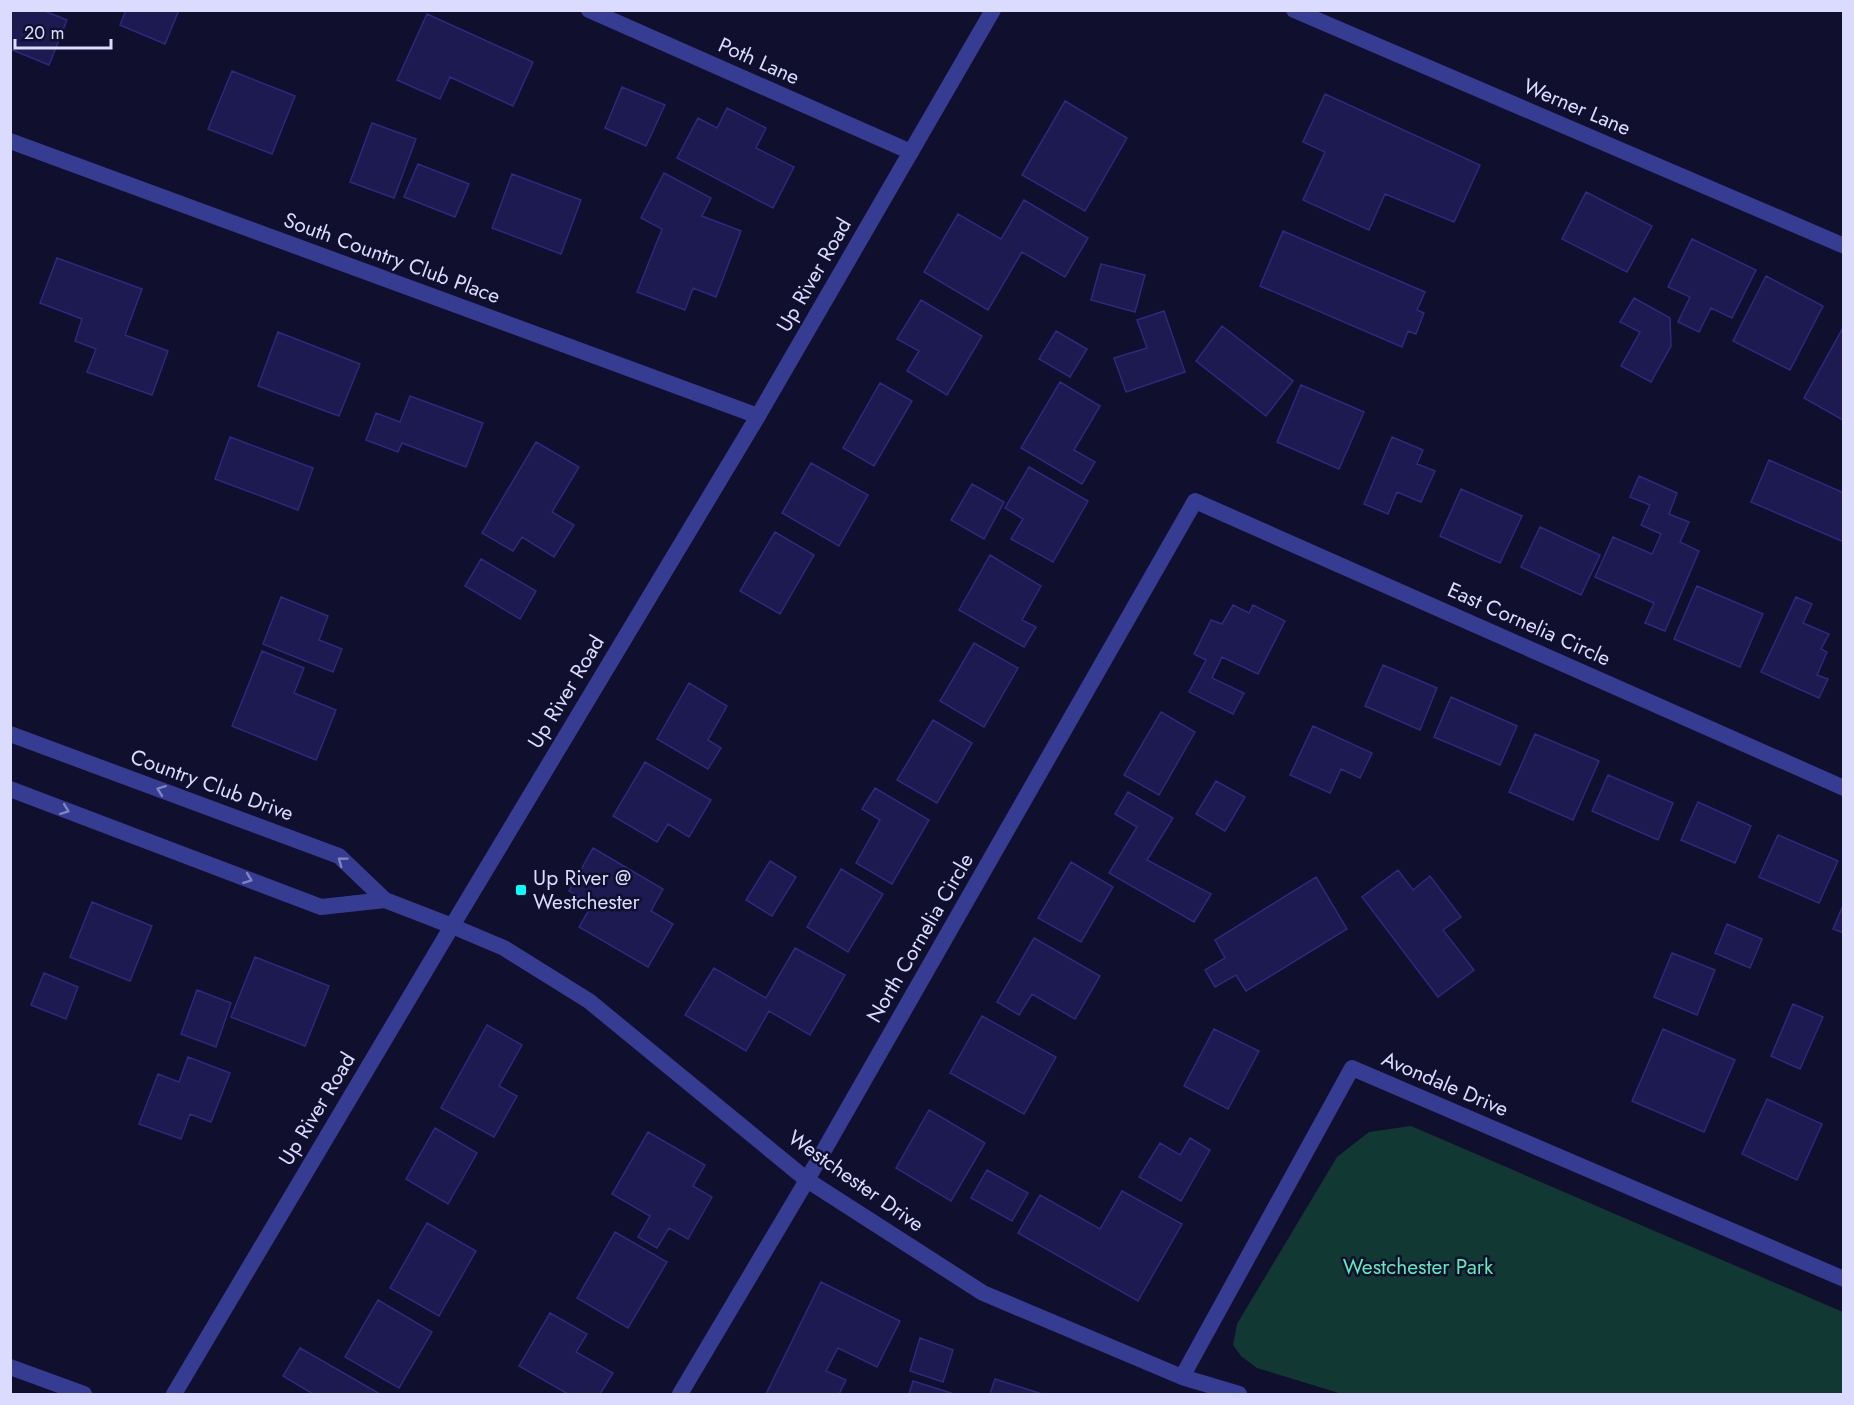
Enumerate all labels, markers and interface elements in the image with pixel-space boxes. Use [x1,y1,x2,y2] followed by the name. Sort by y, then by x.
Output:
[15,12,111,50] scale bar
[24,20,64,46] text: 20 m
[714,30,805,92] street label: Poth Lane
[1519,71,1635,143] street label: Werner Lane
[280,205,505,311] street label: South Country Club Place
[769,212,859,338] street label: Up River Road
[1443,575,1615,673] street label: East Cornelia Circle
[520,630,612,754] street label: Up River Road
[126,742,298,828] street label: Country Club Drive
[156,785,167,797] one-way arrow
[59,802,70,815] one-way arrow
[859,848,981,1028] street label: North Cornelia Circle
[338,857,349,868] one-way arrow
[533,863,641,917] place label: Up River @ Westchester
[242,871,252,884] one-way arrow
[514,883,528,897] marker: Up River @ Westchester
[1377,1044,1513,1124] street label: Avondale Drive
[271,1047,363,1171] street label: Up River Road
[782,1123,930,1239] street label: Westchester Drive
[1343,1252,1494,1282] park label: Westchester Park

